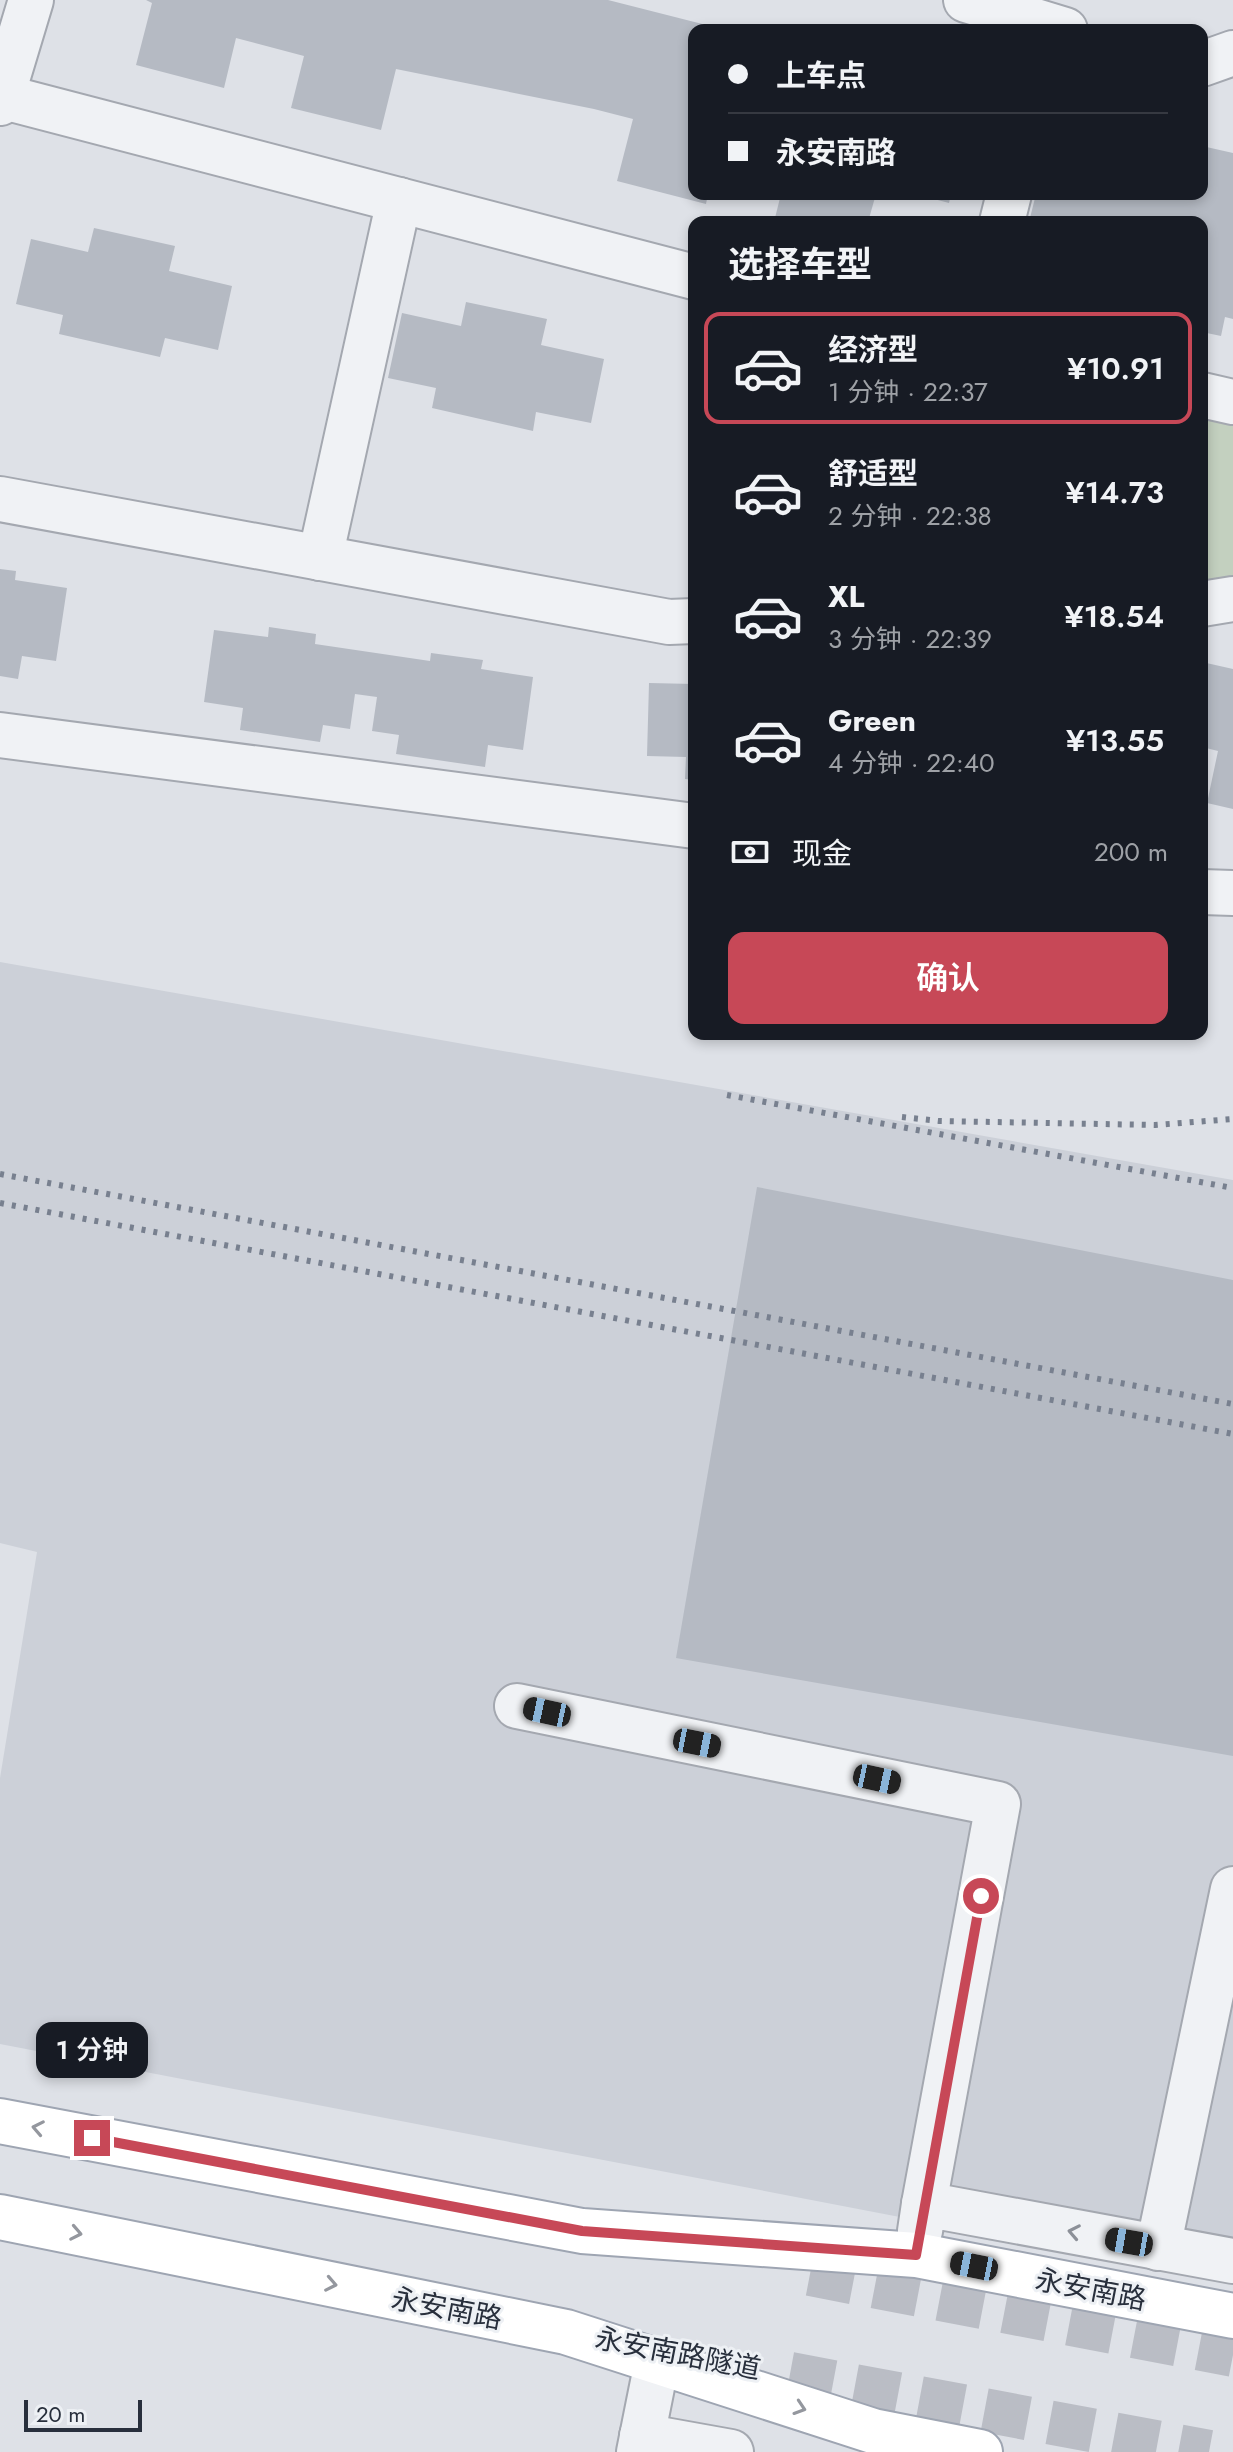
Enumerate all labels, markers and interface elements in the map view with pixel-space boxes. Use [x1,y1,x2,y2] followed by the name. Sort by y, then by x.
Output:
[776,54,866,97] text: 上车点
[776,131,896,174] text: 永安南路
[728,238,872,290] text: 选择车型
[828,328,918,371] text: 经济型
[732,332,804,404] icon: car
[1067,347,1164,390] text: ¥10.91
[828,373,988,411] text: 1 分钟 · 22:37
[828,452,918,495] text: 舒适型
[732,456,804,528] icon: car
[1065,471,1164,514] text: ¥14.73
[828,497,992,535] text: 2 分钟 · 22:38
[828,575,864,618] text: XL
[732,580,804,652] icon: car
[1065,595,1164,638] text: ¥18.54
[828,620,992,658] text: 3 分钟 · 22:39
[828,699,916,742] text: Green
[732,704,804,776] icon: car
[1066,719,1164,762] text: ¥13.55
[828,744,995,782] text: 4 分钟 · 22:40
[728,830,772,874] icon: cash
[792,832,852,875] text: 现金
[1094,833,1168,871] text: 200 m
[728,932,1168,1024] button: 确认
[521,1695,573,1729] car
[671,1727,723,1759] car
[851,1762,903,1796] car
[963,1878,999,1914] route start
[36,2022,148,2078] callout: 1 分钟
[56,2031,128,2069] text: 1 分钟
[31,2120,44,2137] one-way arrow
[74,2120,110,2156] route end
[69,2224,83,2241] one-way arrow
[1067,2224,1081,2241] one-way arrow
[1103,2226,1155,2258] car
[948,2250,1000,2282] car
[1032,2259,1150,2320] street label: 永安南路
[325,2275,338,2292] one-way arrow
[388,2278,506,2339] street label: 永安南路
[592,2317,764,2390] street label: 永安南路隧道
[24,2396,142,2432] scale bar
[36,2398,85,2430] text: 20 m
[792,2398,806,2414] one-way arrow

